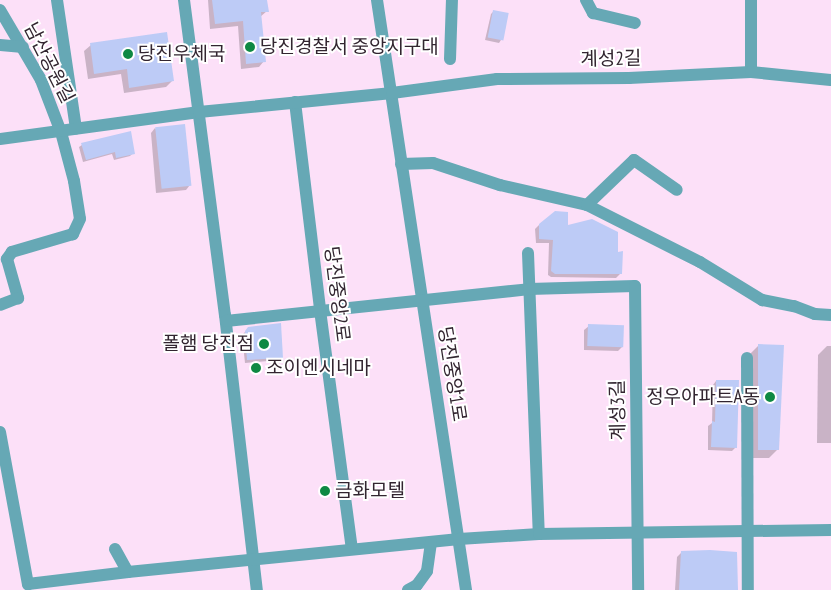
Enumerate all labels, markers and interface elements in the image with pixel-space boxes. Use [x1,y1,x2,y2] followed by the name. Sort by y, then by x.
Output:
[19,19,79,107] street label: 남산공원길
[260,36,439,58] place label: 당진경찰서 중앙지구대
[244,41,256,53] marker: 당진경찰서 중앙지구대
[138,43,225,65] place label: 당진우체국
[580,47,642,71] street label: 계성2길
[122,48,134,60] marker: 당진우체국
[320,245,354,343] street label: 당진중앙2로
[433,325,471,423] street label: 당진중앙1로
[163,333,254,355] place label: 폴햄 당진점
[258,338,270,350] marker: 폴햄 당진점
[266,357,371,379] place label: 조이엔시네마
[250,362,262,374] marker: 조이엔시네마
[606,379,630,441] street label: 계성3길
[646,386,760,408] place label: 정우아파트A동
[764,391,776,403] marker: 정우아파트A동
[335,480,405,502] place label: 금화모텔
[319,485,331,497] marker: 금화모텔

